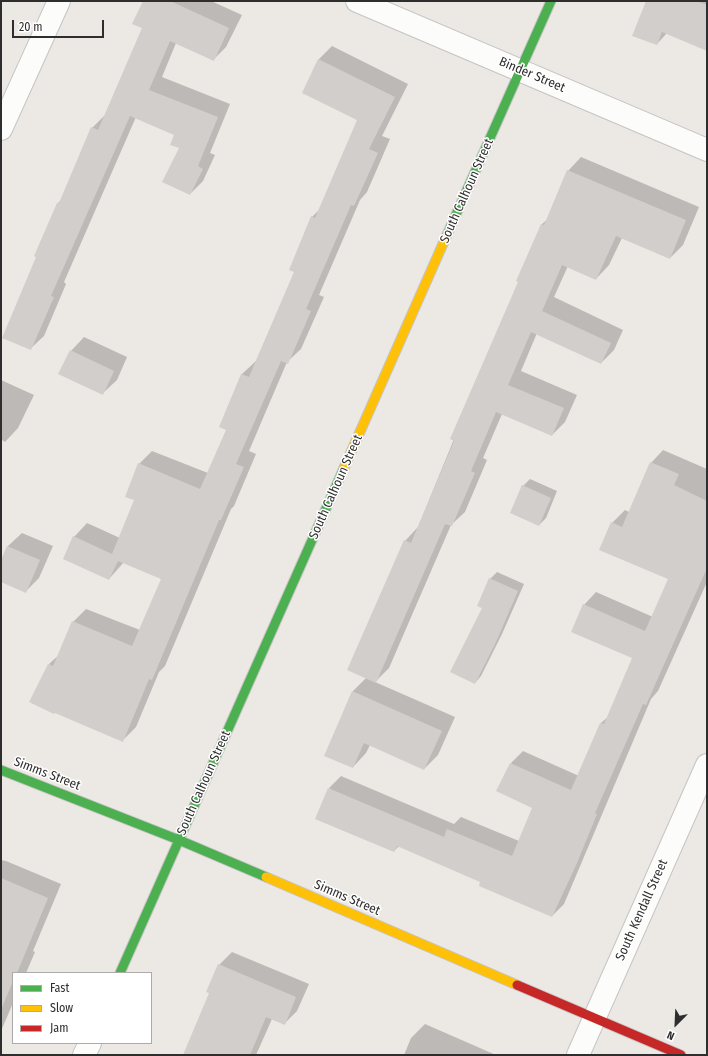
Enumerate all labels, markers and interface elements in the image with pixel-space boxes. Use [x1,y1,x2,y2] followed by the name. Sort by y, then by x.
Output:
[14,12,106,38] scale bar
[19,20,43,34] text: 20 m
[497,54,567,96] street label: Binder Street
[437,136,497,246] street label: South Calhoun Street
[306,432,366,542] street label: South Calhoun Street
[174,728,234,838] street label: South Calhoun Street
[11,754,83,794] street label: Simms Street
[613,857,671,963] street label: South Kendall Street
[312,877,382,919] street label: Simms Street
[12,972,152,1044] legend
[50,981,69,995] text: Fast
[50,1001,73,1015] text: Slow
[656,1004,696,1044] north arrow
[50,1021,68,1035] text: Jam
[665,1028,677,1043] text: N

